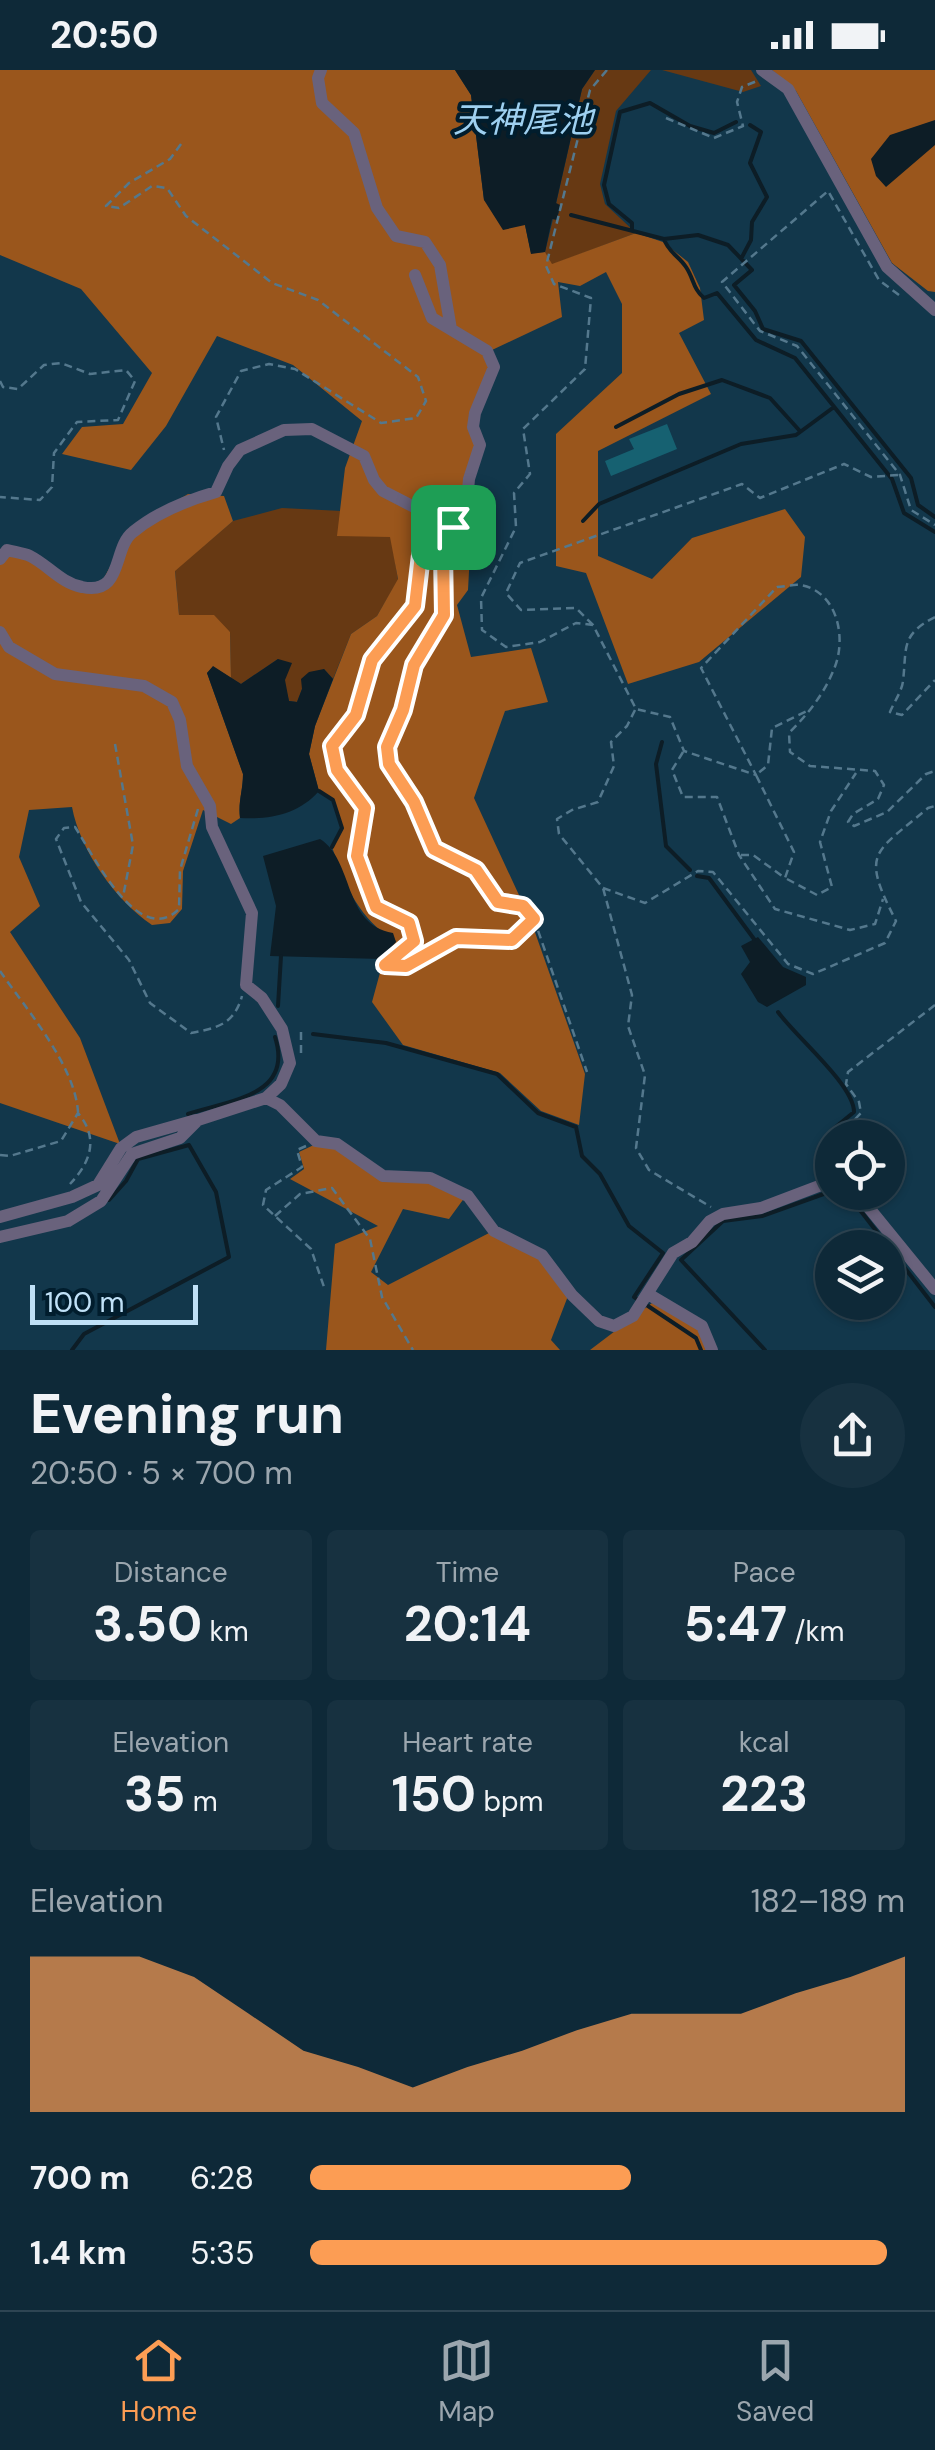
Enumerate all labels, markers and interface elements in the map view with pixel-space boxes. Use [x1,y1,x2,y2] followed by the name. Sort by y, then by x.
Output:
[50,10,159,60] text: 20:50
[453,97,596,143] water label: 天神尾池
[411,485,496,570] pin
[426,500,481,555] icon: arrive
[815,1120,905,1320] map controls
[815,1120,905,1210] button: locate
[815,1230,905,1320] button: layers
[30,1280,198,1324] scale bar
[45,1284,124,1321] text: 100 m
[30,1378,344,1450] text: Evening run
[800,1383,905,1488] button: share
[30,1452,293,1494] text: 20:50 · 5 × 700 m
[114,1554,228,1591] text: Distance
[436,1554,499,1591] text: Time
[733,1554,796,1591] text: Pace
[93,1591,202,1657] text: 3.50
[404,1591,531,1657] text: 20:14
[684,1591,787,1657] text: 5:47
[202,1613,249,1650] text: km
[787,1613,844,1650] text: /km
[112,1724,229,1761] text: Elevation
[402,1724,533,1761] text: Heart rate
[739,1724,789,1761] text: kcal
[124,1761,185,1827] text: 35
[392,1761,476,1827] text: 150
[720,1761,808,1827] text: 223
[185,1783,218,1820] text: m
[476,1783,543,1820] text: bpm
[30,1880,163,1922] text: Elevation
[751,1880,905,1922] text: 182–189 m
[30,2157,130,2199] text: 700 m
[190,2157,254,2199] text: 6:28
[30,2232,127,2274] text: 1.4 km
[190,2232,254,2274] text: 5:35
[121,2333,197,2430] tab: Home
[438,2333,495,2430] tab: Map
[736,2333,814,2430] tab: Saved

